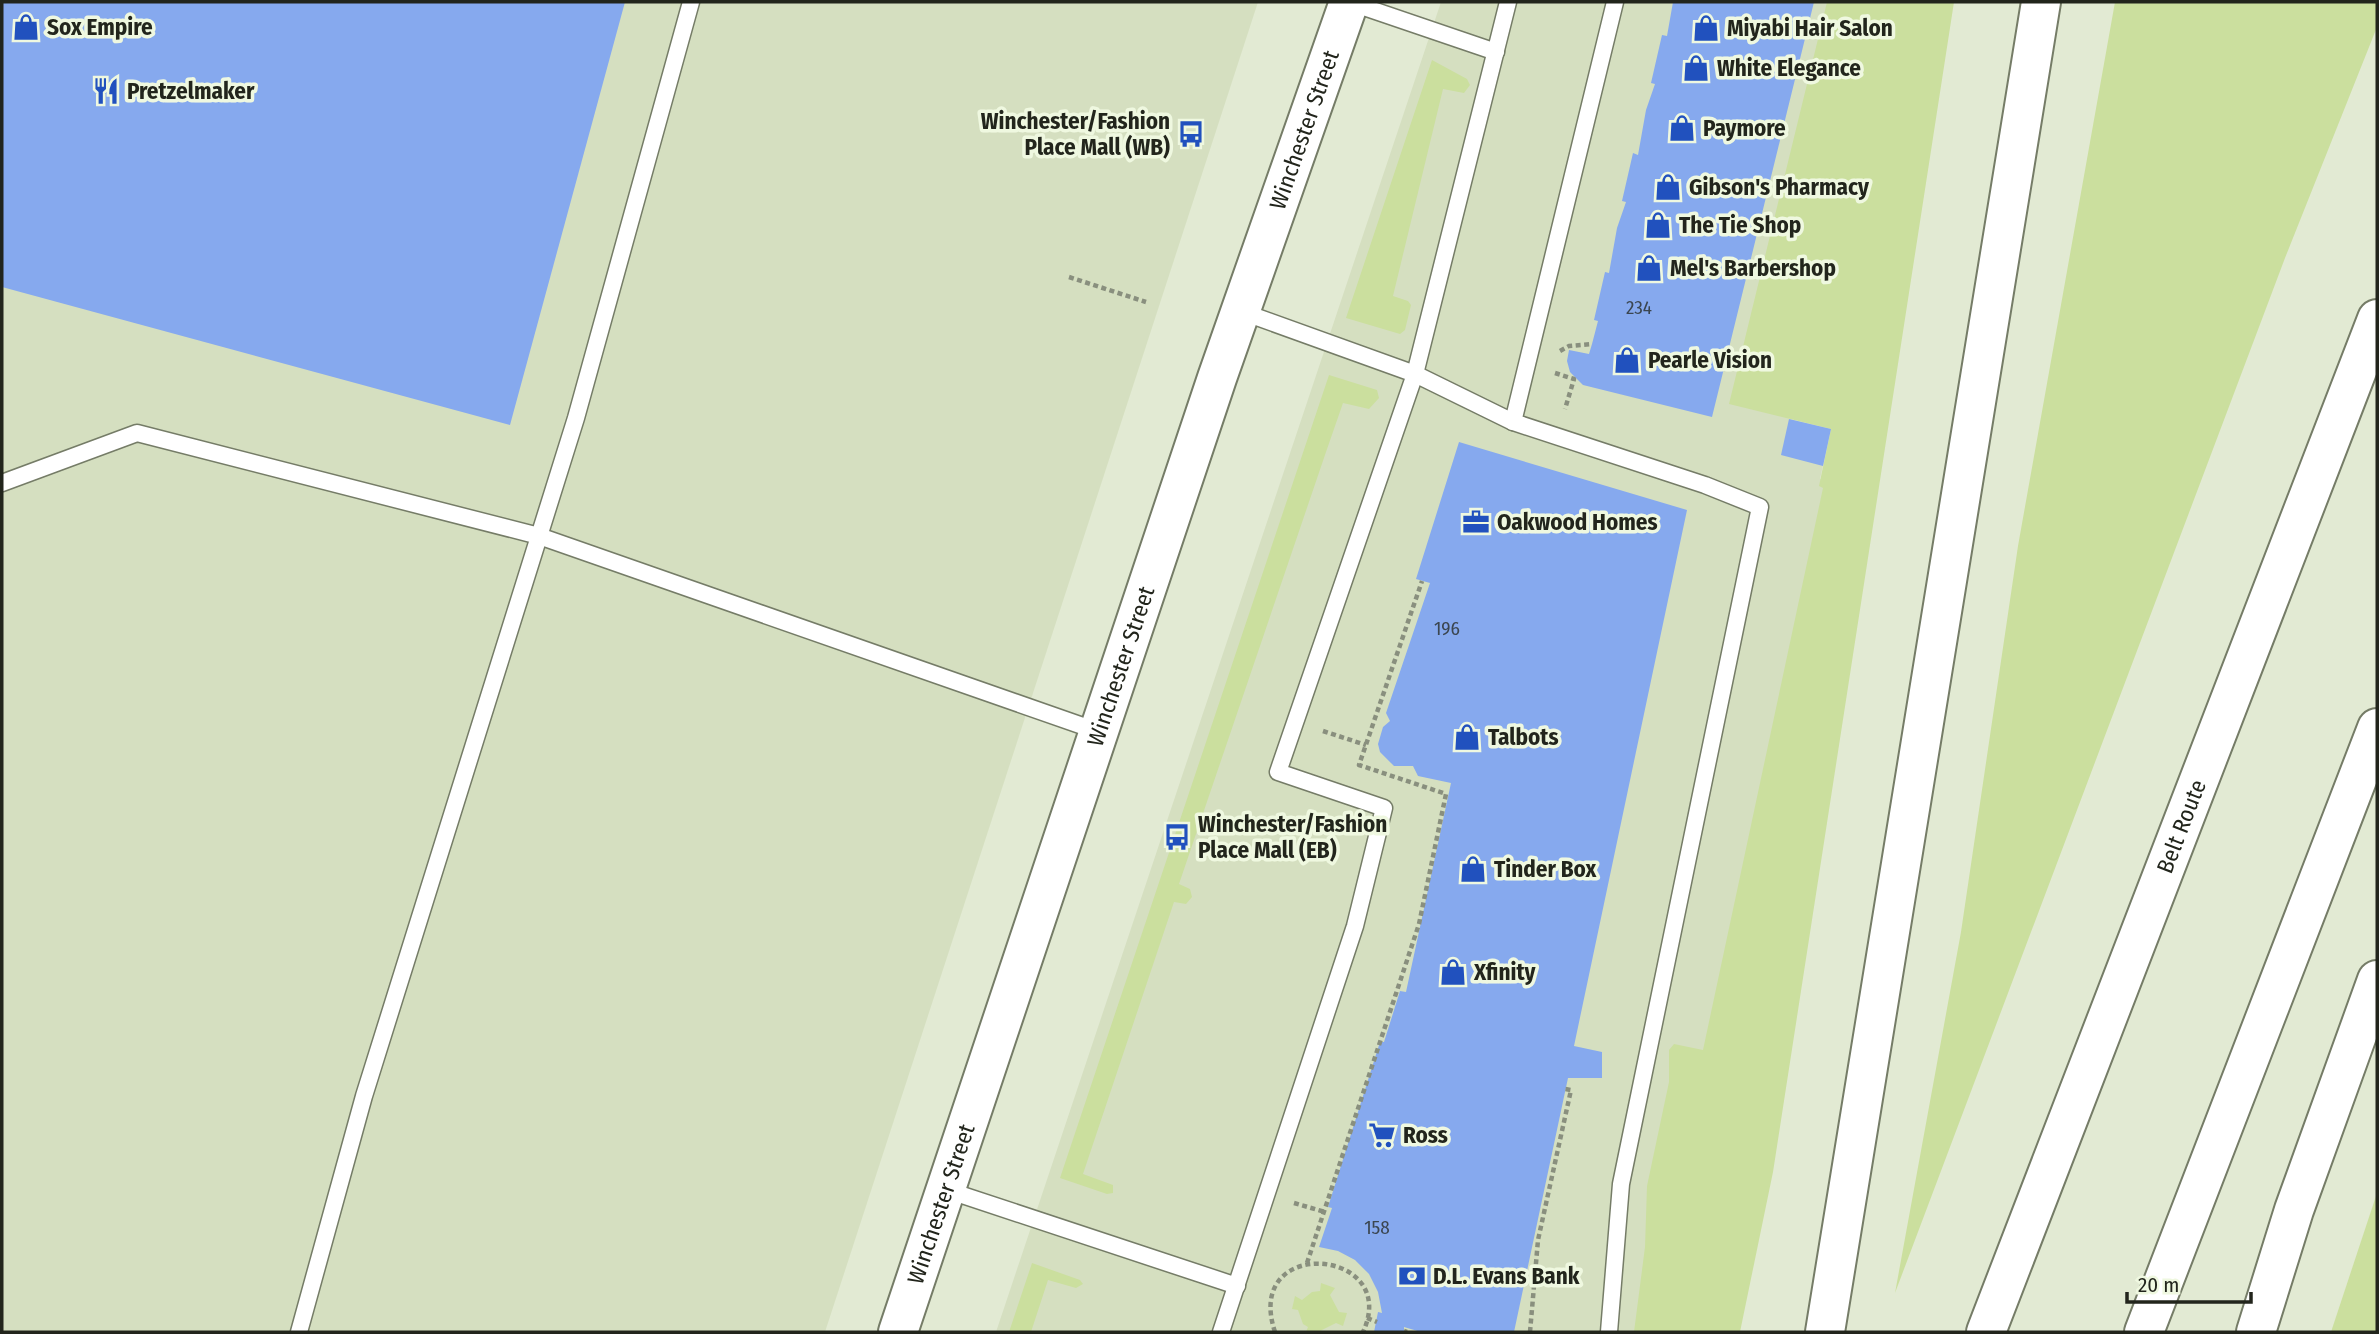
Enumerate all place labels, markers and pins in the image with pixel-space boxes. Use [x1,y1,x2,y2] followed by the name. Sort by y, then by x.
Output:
[11,12,41,42] shop icon: Sox Empire
[47,13,153,41] place label: Sox Empire
[1691,13,1721,43] shop icon: Miyabi Hair Salon
[1727,14,1893,42] place label: Miyabi Hair Salon
[1681,53,1711,83] shop icon: White Elegance
[1717,54,1861,82] place label: White Elegance
[91,76,121,106] restaurant icon: Pretzelmaker
[127,77,255,105] place label: Pretzelmaker
[981,107,1170,161] place label: Winchester/Fashion Place Mall (WB)
[1667,113,1697,143] shop icon: Paymore
[1703,114,1786,142] place label: Paymore
[1176,119,1206,149] bus stop icon: Winchester/Fashion Place Mall (WB)
[1653,172,1683,202] shop icon: Gibson's Pharmacy
[1689,173,1870,201] place label: Gibson's Pharmacy
[1643,210,1673,240] shop icon: The Tie Shop
[1679,211,1801,239] place label: The Tie Shop
[1634,253,1664,283] shop icon: Mel's Barbershop
[1670,254,1836,282] place label: Mel's Barbershop
[1612,345,1642,375] shop icon: Pearle Vision
[1648,346,1772,374] place label: Pearle Vision
[1461,507,1491,537] office icon: Oakwood Homes
[1497,508,1658,536] place label: Oakwood Homes
[1452,722,1482,752] shop icon: Talbots
[1488,723,1559,751] place label: Talbots
[1198,810,1387,864] place label: Winchester/Fashion Place Mall (EB)
[1162,822,1192,852] bus stop icon: Winchester/Fashion Place Mall (EB)
[1458,854,1488,884] shop icon: Tinder Box
[1494,855,1598,883] place label: Tinder Box
[1438,957,1468,987] shop icon: Xfinity
[1473,958,1536,986] place label: Xfinity
[1367,1120,1397,1150] supermarket icon: Ross
[1403,1121,1448,1149] place label: Ross
[1397,1261,1427,1291] bank icon: D.L. Evans Bank
[1433,1262,1580,1290] place label: D.L. Evans Bank

